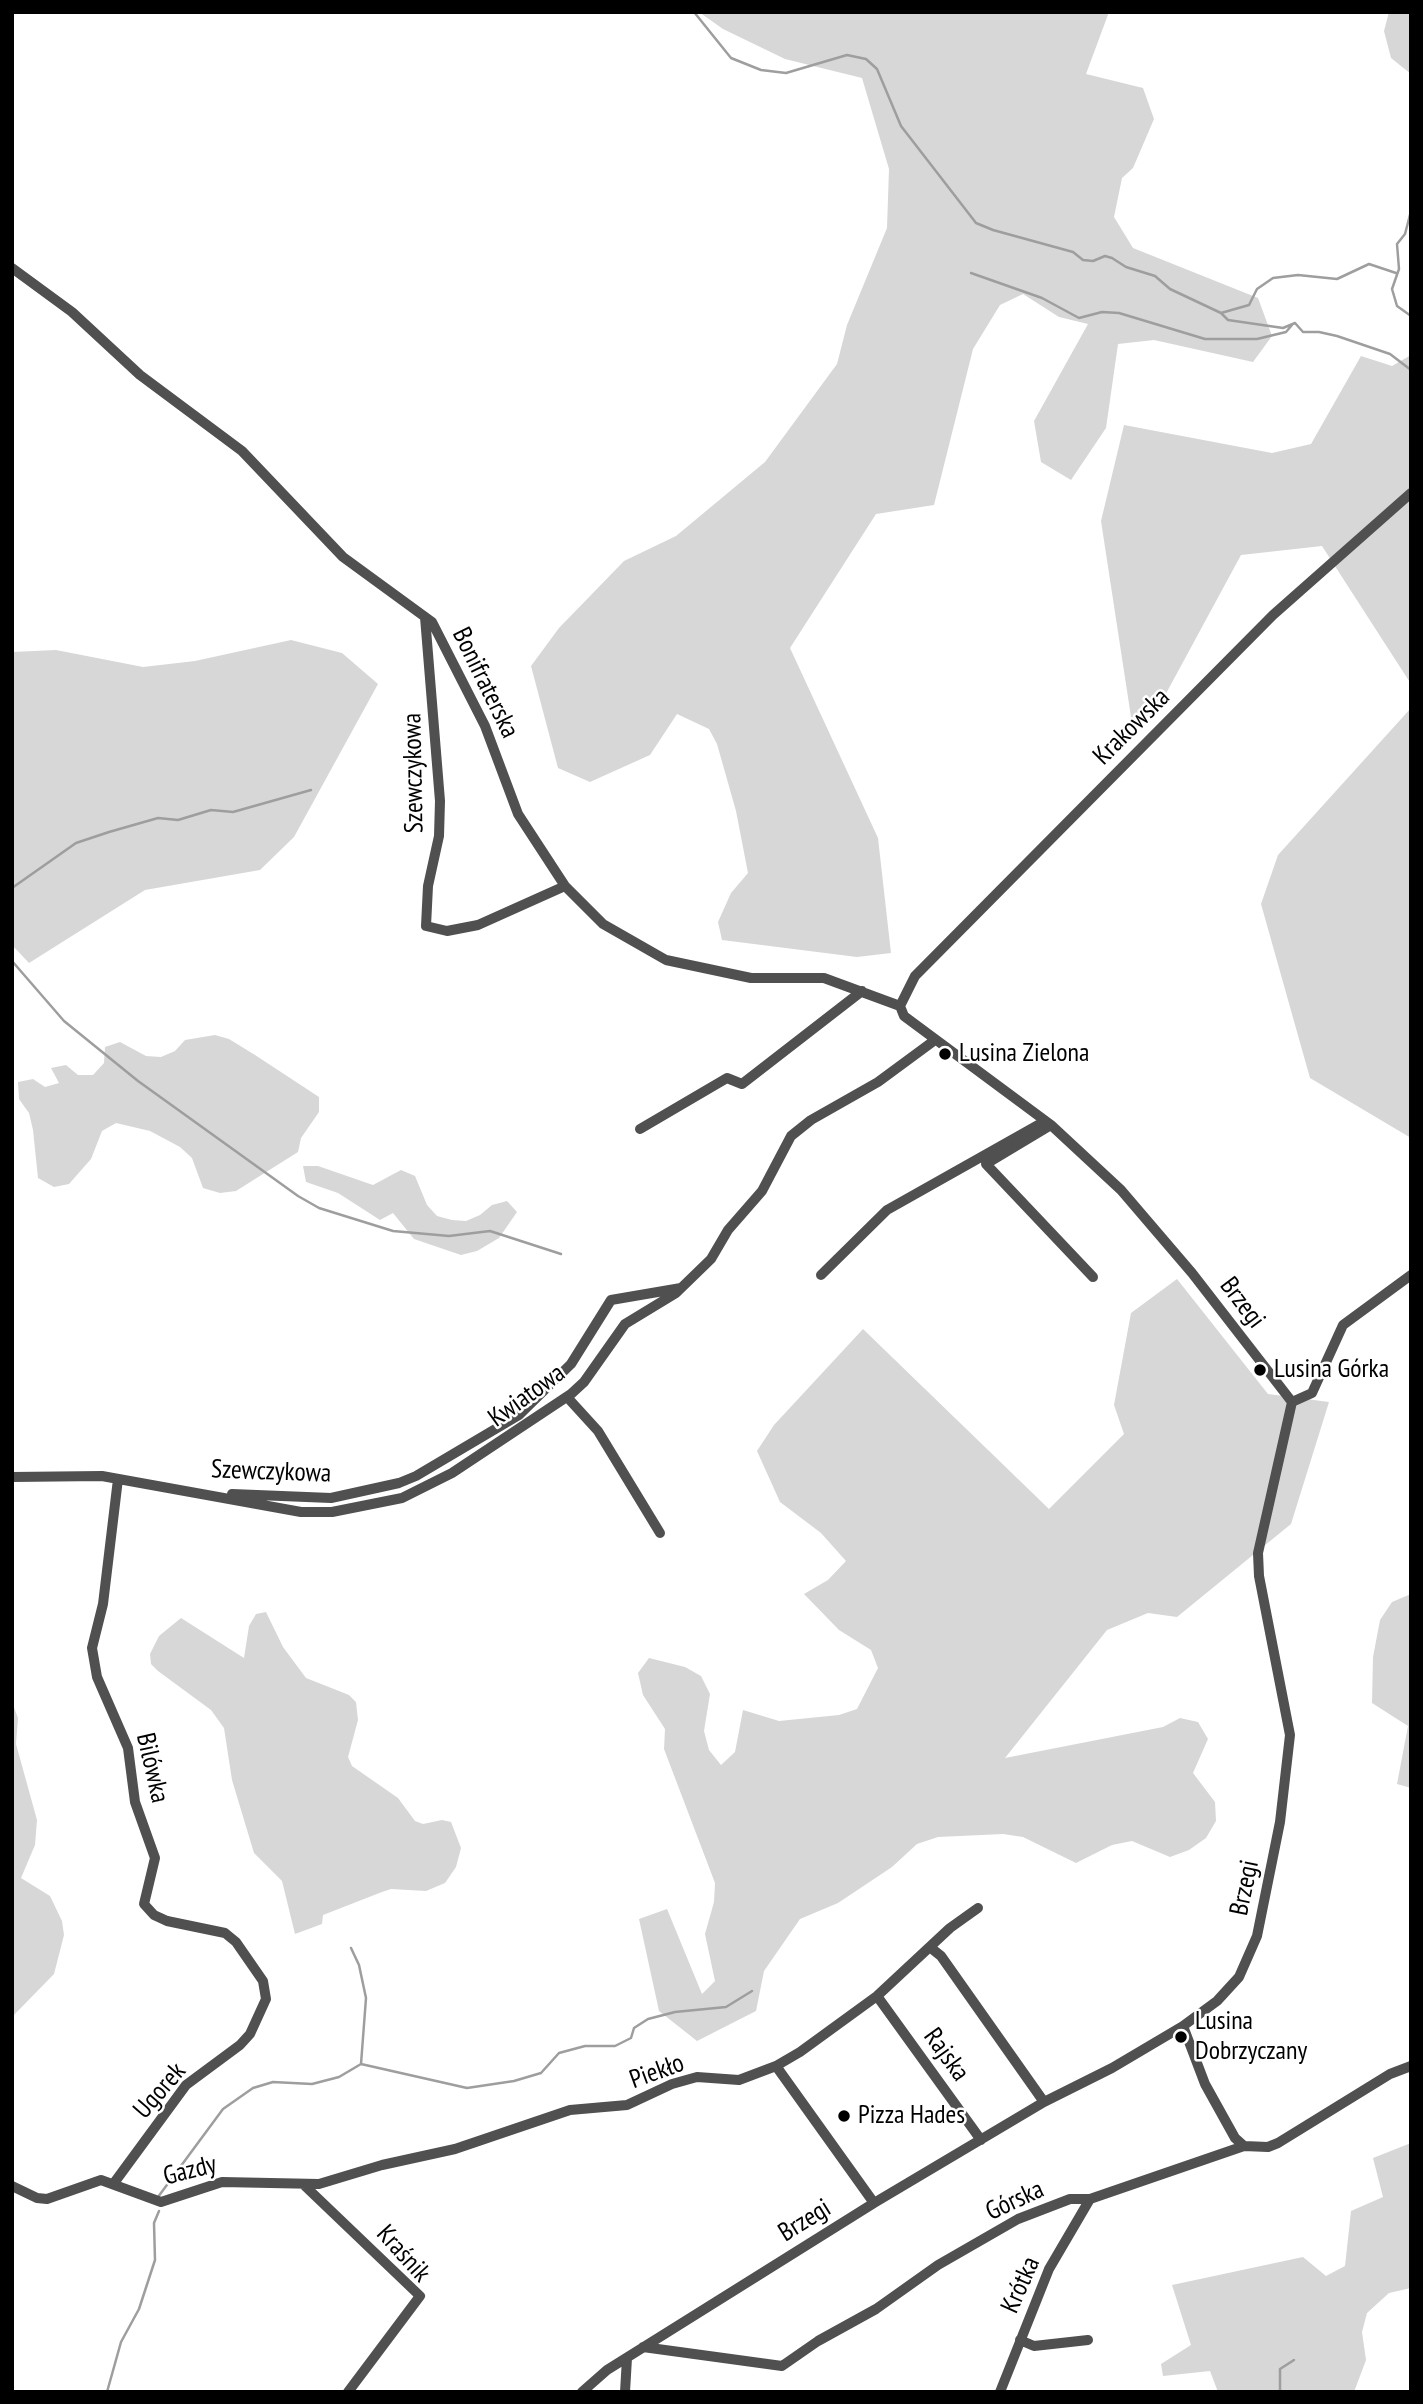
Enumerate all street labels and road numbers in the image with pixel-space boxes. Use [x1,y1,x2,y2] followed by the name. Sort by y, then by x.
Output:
[445,623,525,743] street label: Bonifraterska
[1087,682,1177,772] street label: Krakowska
[397,713,431,833] street label: Szewczykowa
[1213,1271,1271,1335] street label: Brzegi
[483,1358,571,1434] street label: Kwiatowa
[210,1454,332,1490] street label: Szewczykowa
[129,1730,175,1806] street label: Bilówka
[1224,1857,1266,1919] street label: Brzegi
[916,2022,976,2088] street label: Rajska
[626,2048,688,2096] street label: Piekło
[127,2057,193,2125] street label: Ugorek
[160,2149,220,2193] street label: Gazdy
[981,2174,1049,2228] street label: Górska
[773,2193,837,2249] street label: Brzegi
[369,2219,437,2289] street label: Kraśnik
[995,2252,1047,2318] street label: Krótka

